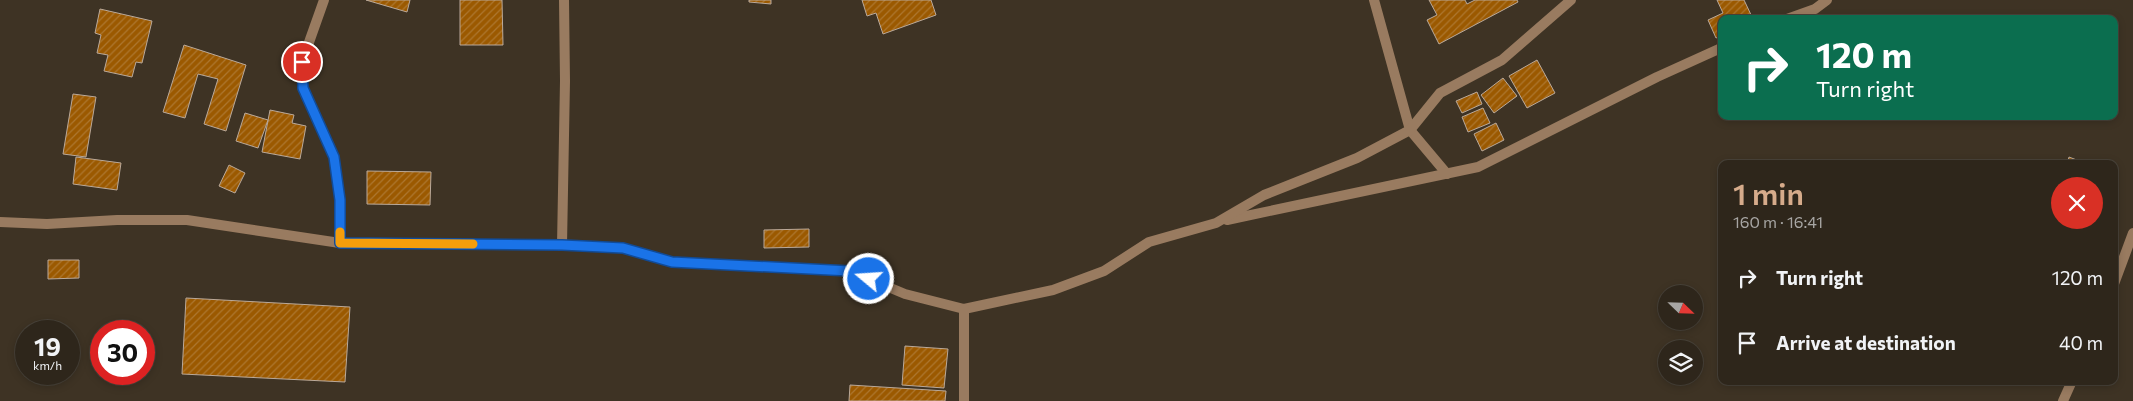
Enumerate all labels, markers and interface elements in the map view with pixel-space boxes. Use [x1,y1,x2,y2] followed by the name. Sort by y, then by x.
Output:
[1816,32,1912,75] text: 120 m
[1733,35,1798,100] icon: right
[281,41,323,83] pin
[288,48,316,76] icon: arrive
[1816,75,1914,102] text: Turn right
[1733,174,1804,211] text: 1 min
[2051,177,2103,229] button: close
[1733,212,1823,231] text: 160 m · 16:41
[842,252,894,304] position arrow
[1733,264,1761,292] icon: right
[1776,266,1863,289] text: Turn right
[2052,266,2103,289] text: 120 m
[1658,285,1702,330] north arrow
[1658,285,1703,385] map controls
[90,320,155,385] speed limit sign: 30
[1733,329,1761,357] icon: arrive
[34,331,61,361] text: 19
[1776,331,1956,354] text: Arrive at destination
[2059,331,2103,354] text: 40 m
[1658,340,1703,385] button: layers
[33,358,62,372] text: km/h

